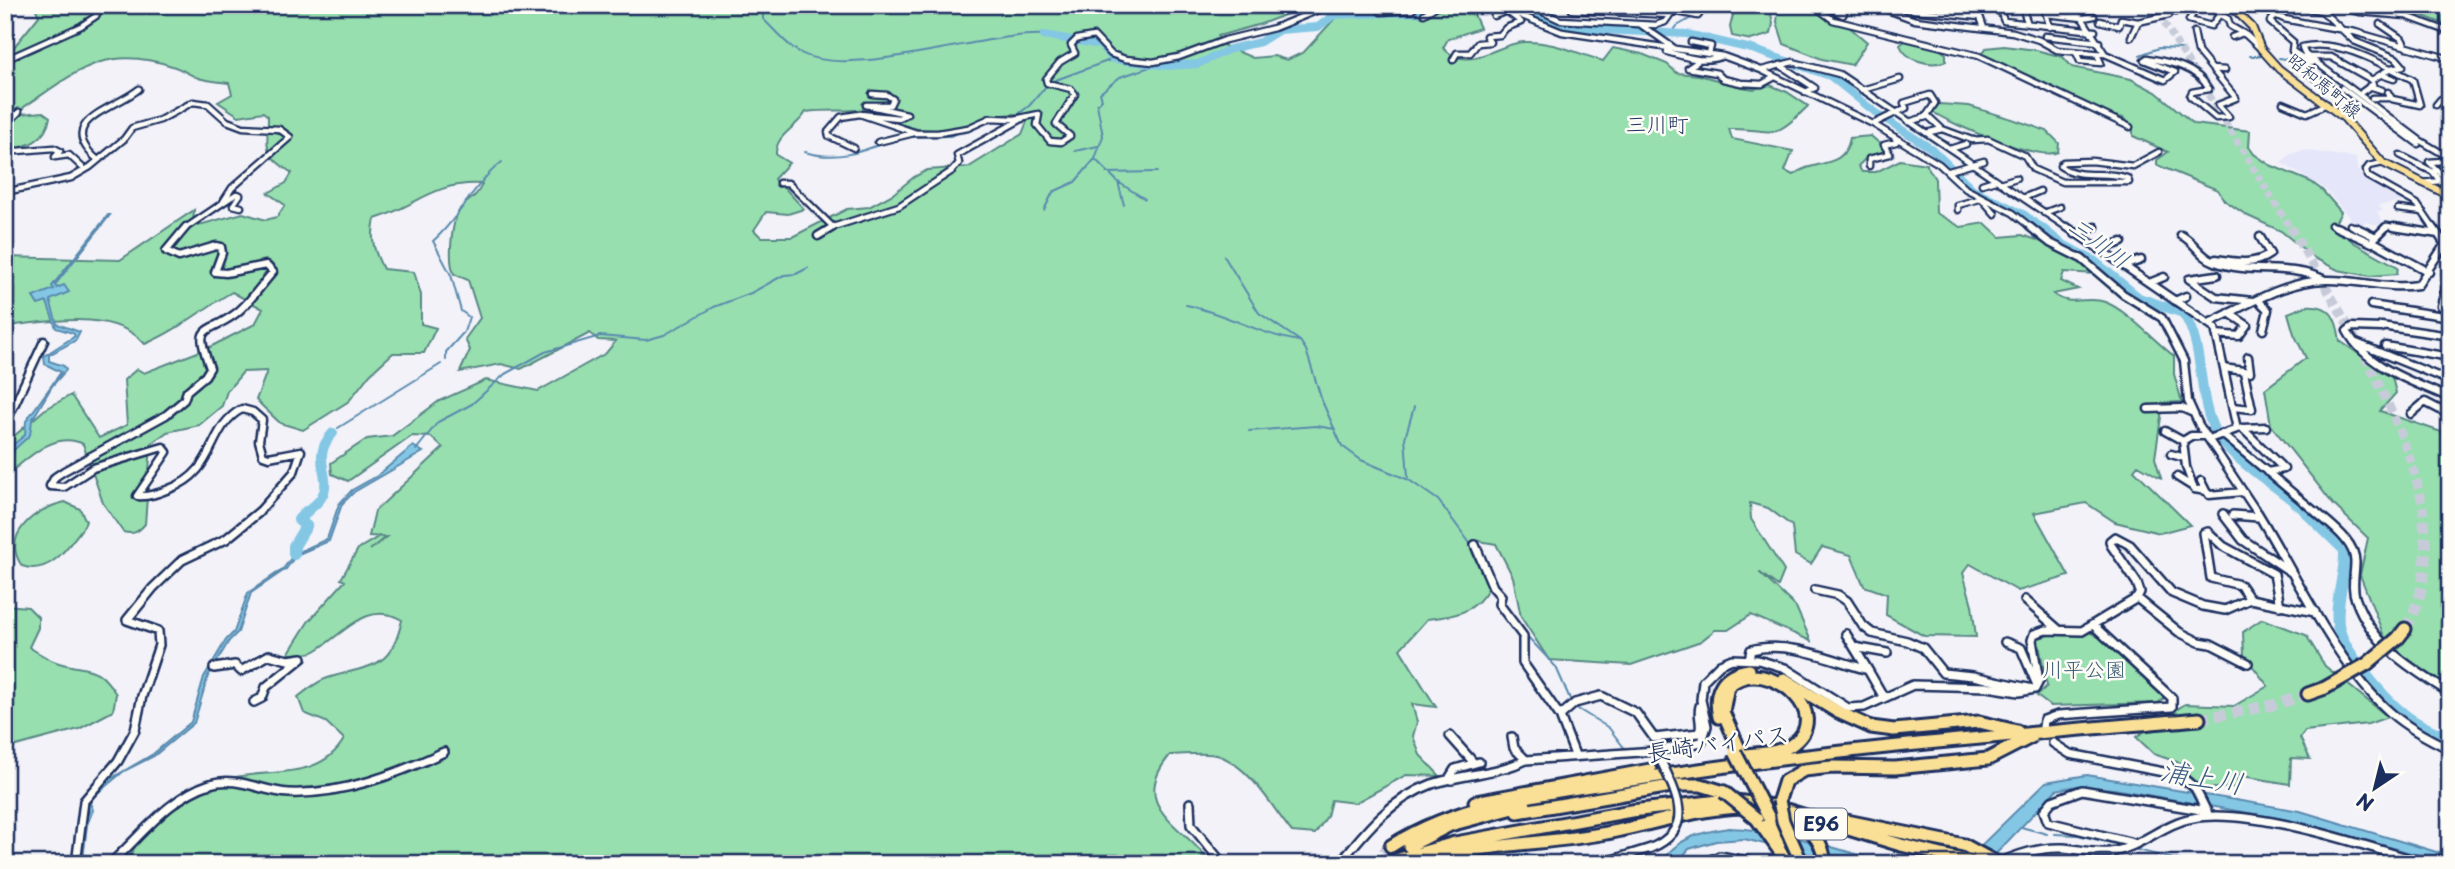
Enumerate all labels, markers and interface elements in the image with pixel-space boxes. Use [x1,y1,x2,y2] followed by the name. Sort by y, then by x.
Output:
[2282,46,2368,124] street label: 昭和馬町線
[1626,107,1689,139] district label: 三川町
[2062,207,2138,276] water label: 三川川
[2042,652,2126,684] park label: 川平公園
[1644,714,1791,770] street label: 長崎バイパス
[2157,747,2247,804] water label: 浦上川
[2340,754,2410,824] north arrow
[2350,787,2379,819] text: N
[1795,808,1847,839] road number: E96

